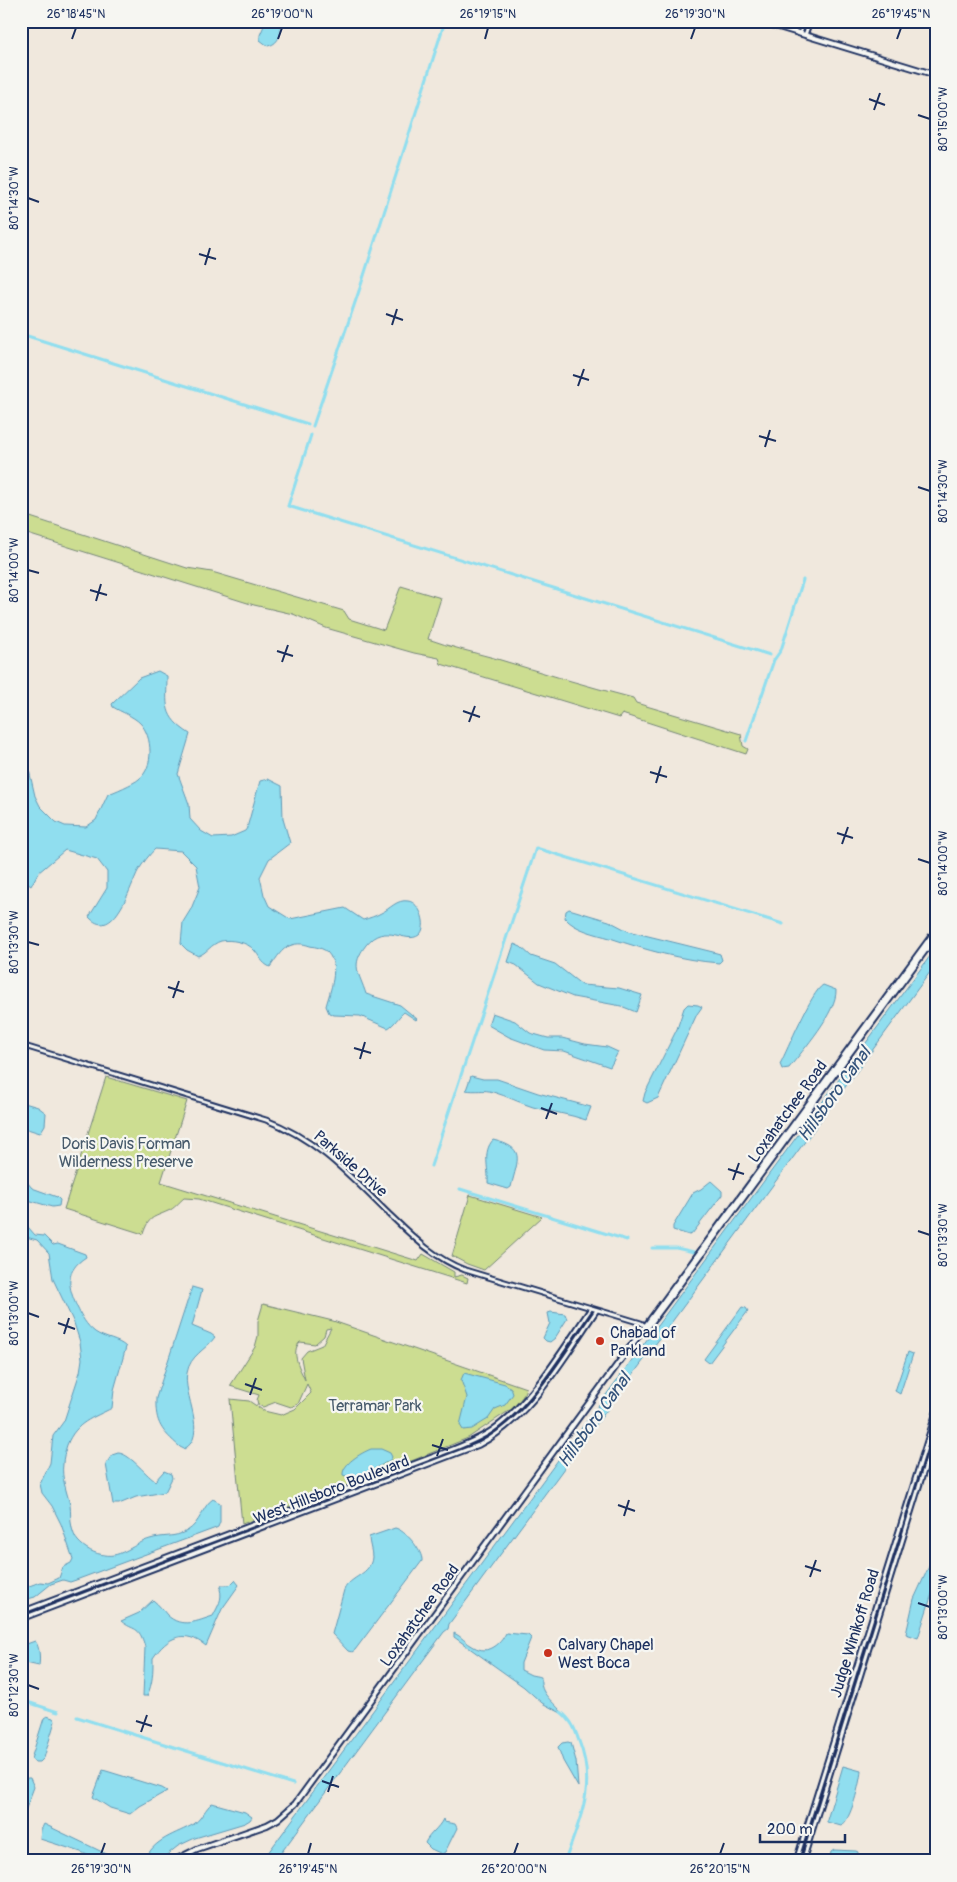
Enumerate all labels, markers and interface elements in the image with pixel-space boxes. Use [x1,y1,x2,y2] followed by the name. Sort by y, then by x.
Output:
[47,7,105,22] text: 26°18'45"N
[251,7,313,22] text: 26°19'00"N
[460,7,516,22] text: 26°19'15"N
[665,7,725,22] text: 26°19'30"N
[872,7,930,22] text: 26°19'45"N
[936,87,951,151] text: 80°15'00"W
[7,166,22,230] text: 80°14'30"W
[936,459,951,523] text: 80°14'30"W
[7,537,22,603] text: 80°14'00"W
[936,830,951,896] text: 80°14'00"W
[7,910,22,974] text: 80°13'30"W
[792,1041,877,1146] water label: Hillsboro Canal
[744,1056,832,1167] street label: Loxahatchee Road
[309,1126,392,1201] street label: Parkside Drive
[59,1134,193,1172] park label: Doris Davis Forman Wilderness Preserve
[936,1203,951,1267] text: 80°13'30"W
[7,1281,22,1345] text: 80°13'00"W
[610,1323,677,1361] place label: Chabad of Parkland
[594,1335,606,1347] marker: Chabad of Parkland
[552,1367,637,1472] water label: Hillsboro Canal
[328,1396,422,1416] park label: Terramar Park
[250,1451,412,1529] street label: West Hillsboro Boulevard
[376,1560,464,1671] street label: Loxahatchee Road
[826,1567,884,1700] street label: Judge Winikoff Road
[936,1575,951,1639] text: 80°13'00"W
[558,1635,654,1673] place label: Calvary Chapel West Boca
[542,1647,554,1659] marker: Calvary Chapel West Boca
[7,1653,22,1717] text: 80°12'30"W
[760,1812,844,1844] scale bar
[767,1820,812,1839] text: 200 m
[71,1862,131,1877] text: 26°19'30"N
[279,1862,337,1877] text: 26°19'45"N
[481,1862,547,1877] text: 26°20'00"N
[690,1862,750,1877] text: 26°20'15"N

